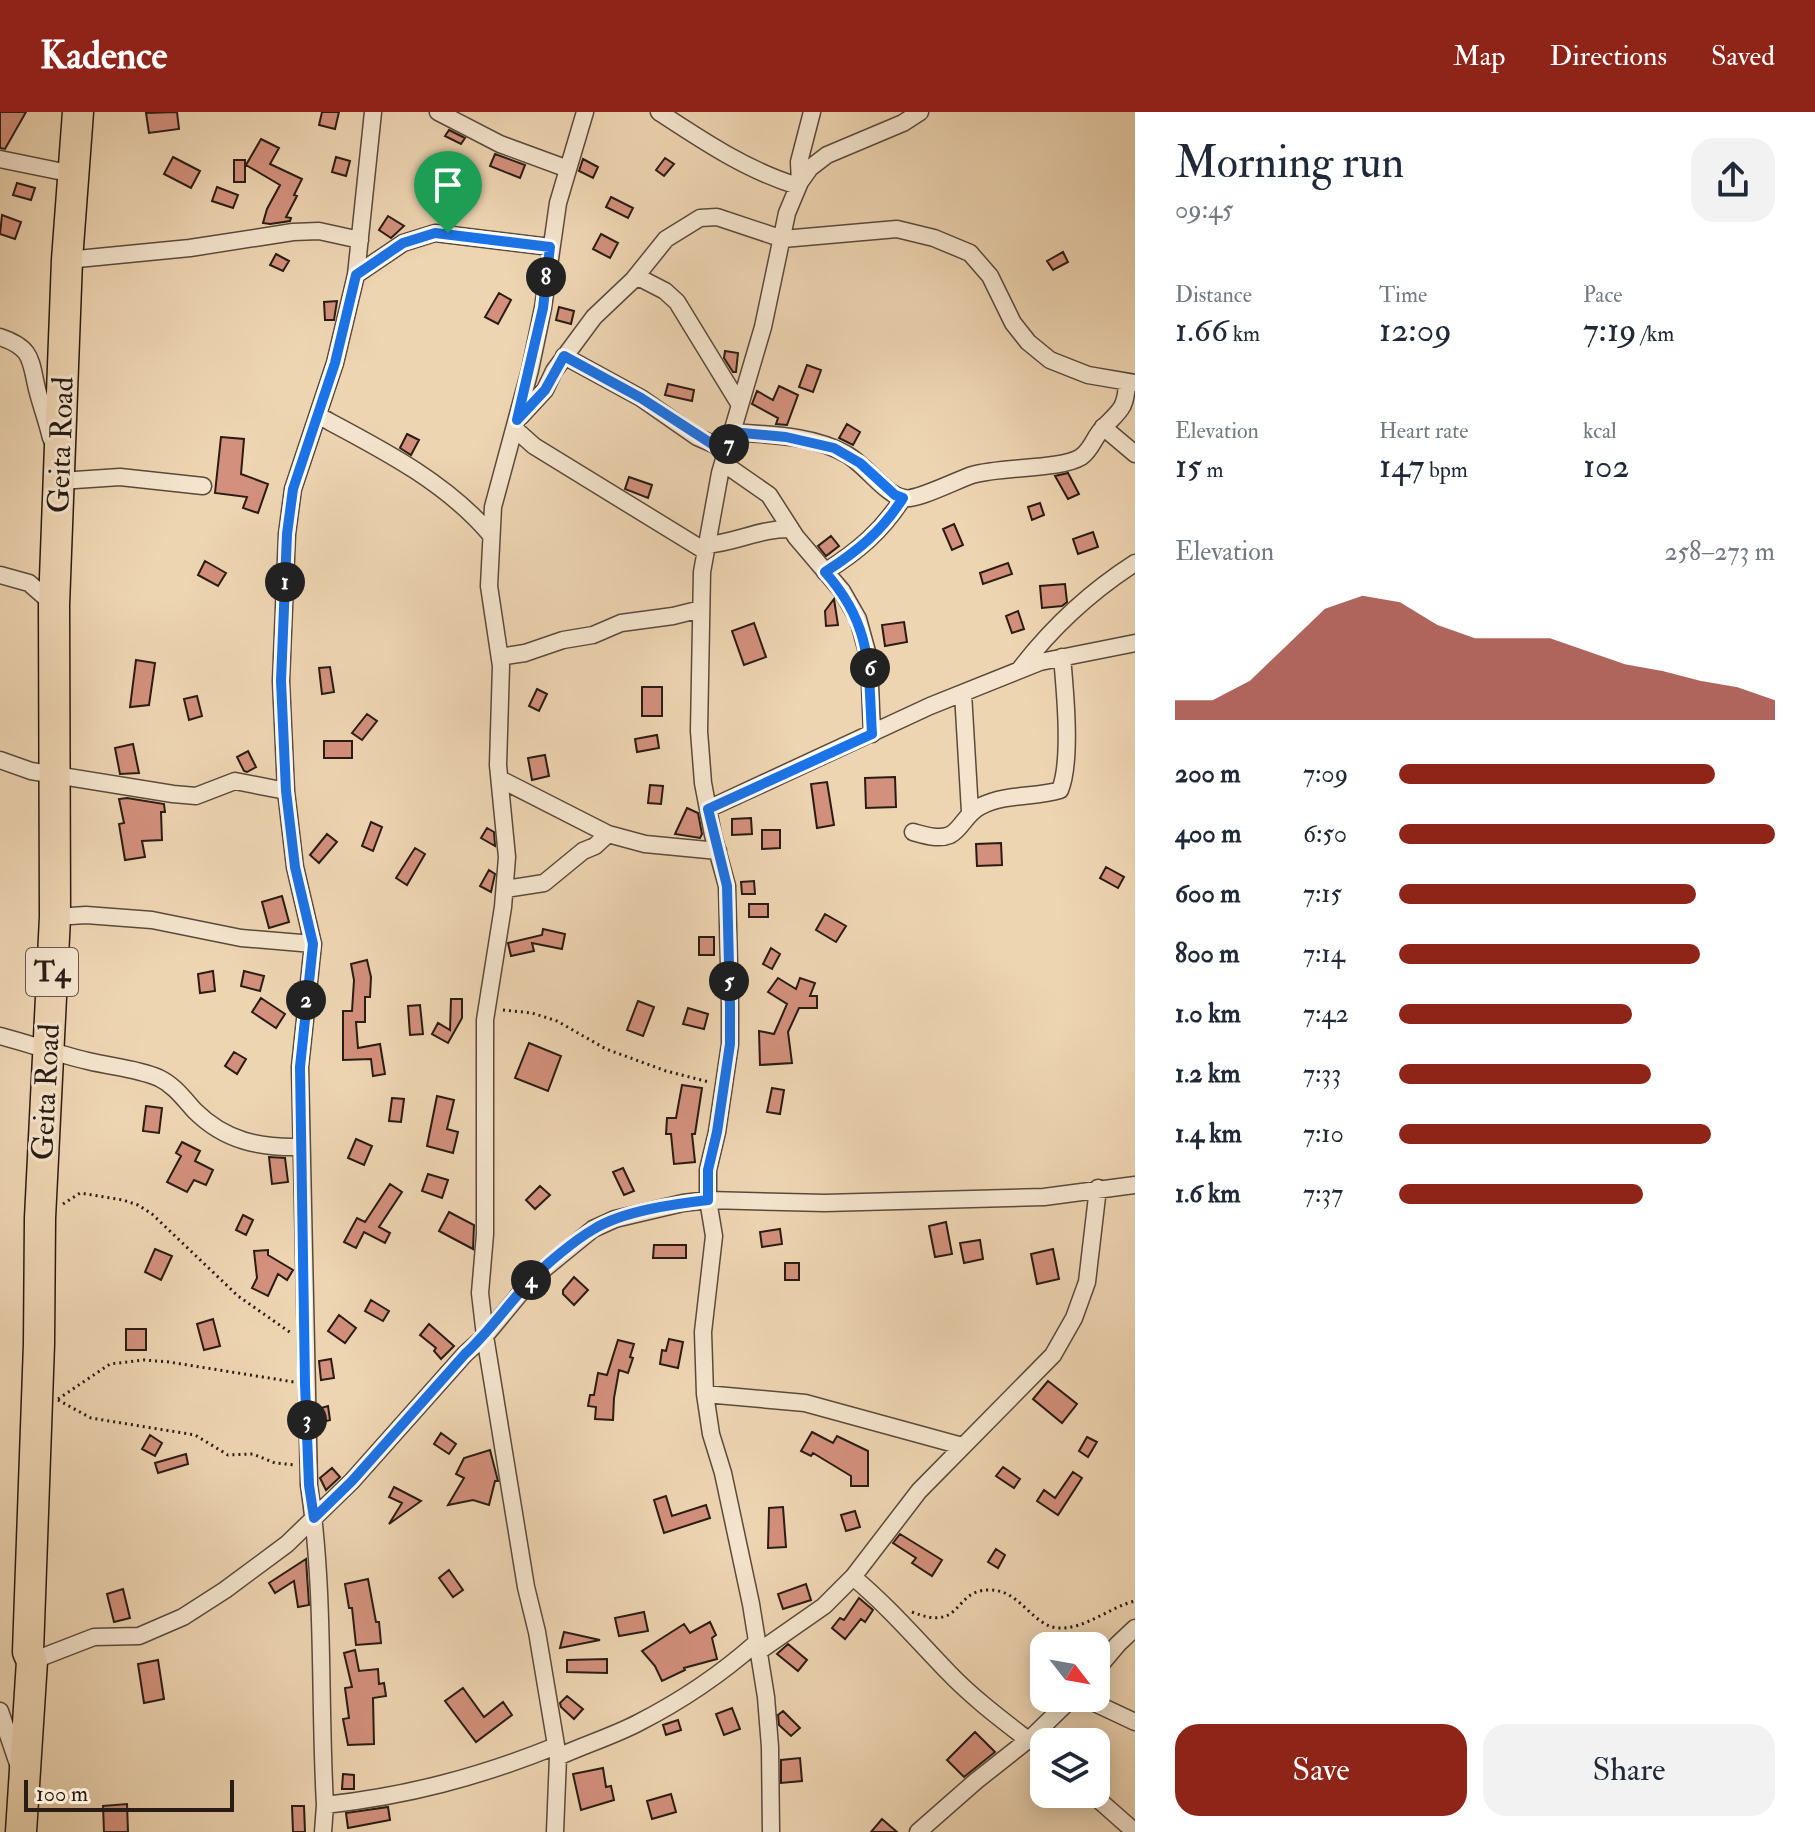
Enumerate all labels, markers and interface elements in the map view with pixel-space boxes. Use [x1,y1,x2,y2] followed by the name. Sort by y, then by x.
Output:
[40,32,167,80] text: Kadence
[1453,39,1506,74] text: Map
[1550,39,1667,74] text: Directions
[1711,39,1775,74] text: Saved
[1175,136,1404,191] text: Morning run
[1691,138,1775,222] button: share
[414,151,482,233] pin
[426,163,470,207] icon: arrive
[1175,194,1234,226] text: 09:45
[526,257,566,297] pin: 8
[541,263,551,291] text: 8
[1175,281,1252,309] text: Distance
[1379,281,1427,309] text: Time
[1583,281,1622,309] text: Pace
[1175,309,1228,352] text: 1.66
[1379,309,1452,352] text: 12:09
[1583,309,1636,352] text: 7:19
[1228,320,1260,348] text: km
[1636,320,1674,348] text: /km
[40,376,82,514] street label: Geita Road
[1175,417,1259,445] text: Elevation
[1379,417,1469,445] text: Heart rate
[1583,417,1617,445] text: kcal
[709,424,749,464] pin: 7
[724,430,734,458] text: 7
[1175,445,1202,488] text: 15
[1379,445,1424,488] text: 147
[1583,445,1630,488] text: 102
[1202,456,1224,484] text: m
[1424,456,1468,484] text: bpm
[1175,536,1274,568] text: Elevation
[1664,536,1775,568] text: 258–273 m
[265,562,305,602] pin: 1
[281,568,289,596] text: 1
[850,648,890,688] pin: 6
[864,654,876,682] text: 6
[1175,758,1240,790] text: 200 m
[1303,758,1348,790] text: 7:09
[1175,818,1241,850] text: 400 m
[1303,818,1347,850] text: 6:50
[1175,878,1240,910] text: 600 m
[1303,878,1342,910] text: 7:15
[1175,938,1240,970] text: 800 m
[1303,938,1345,970] text: 7:14
[26,948,78,996] road number: T4
[709,961,749,1001] pin: 5
[724,967,734,995] text: 5
[286,980,326,1020] pin: 2
[300,986,312,1014] text: 2
[1175,998,1241,1030] text: 1.0 km
[1303,998,1349,1030] text: 7:42
[24,1023,68,1161] street label: Geita Road
[1175,1058,1241,1090] text: 1.2 km
[1303,1058,1341,1090] text: 7:33
[1175,1118,1242,1150] text: 1.4 km
[1303,1118,1344,1150] text: 7:10
[1175,1178,1240,1210] text: 1.6 km
[1303,1178,1343,1210] text: 7:37
[511,1260,551,1300] pin: 4
[525,1266,537,1294] text: 4
[287,1400,327,1440] pin: 3
[303,1406,311,1434] text: 3
[1030,1632,1110,1712] north arrow
[1030,1632,1110,1808] map controls
[1175,1724,1467,1816] button: Save
[1483,1724,1775,1816] button: Share
[1030,1728,1110,1808] button: layers
[24,1776,234,1812] scale bar
[36,1780,88,1808] text: 100 m

